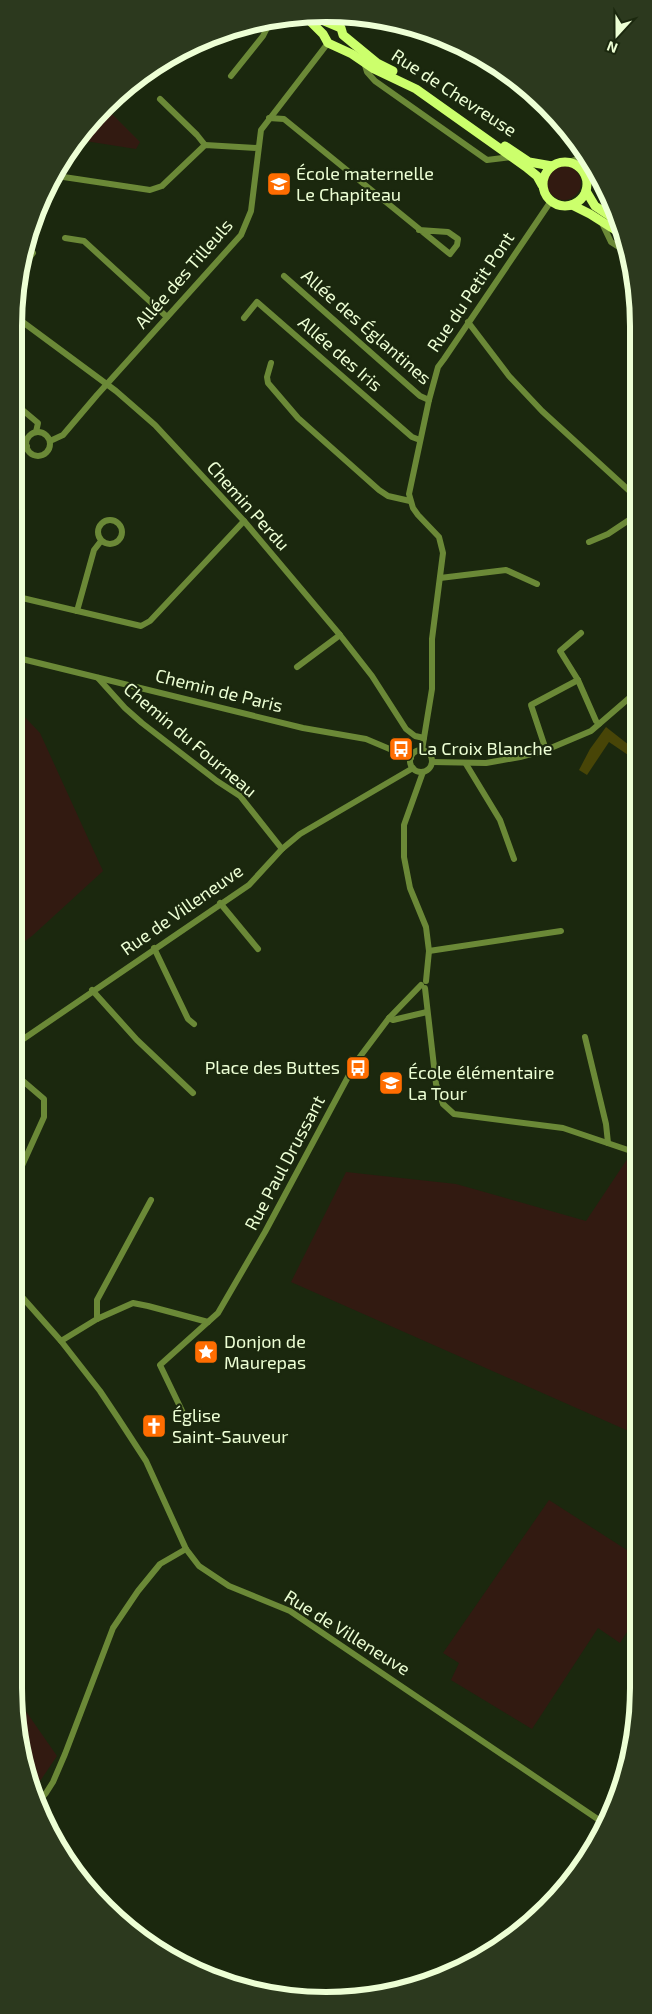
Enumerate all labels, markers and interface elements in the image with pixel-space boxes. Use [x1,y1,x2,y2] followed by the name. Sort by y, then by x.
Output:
[592,10,642,60] north arrow
[604,38,620,57] text: N
[388,44,521,141] street label: Rue de Chevreuse
[296,162,434,205] place label: École maternelle Le Chapiteau
[266,171,292,197] school or university icon: École maternelle Le Chapiteau
[130,214,237,333] street label: Allée des Tilleuls
[422,227,519,356] street label: Rue du Petit Pont
[297,264,436,389] street label: Allée des Églantines
[294,311,387,396] street label: Allée des Iris
[203,456,295,555] street label: Chemin Perdu
[153,664,285,716] street label: Chemin de Paris
[120,677,262,801] street label: Chemin du Fourneau
[388,736,414,762] bus stop icon: La Croix Blanche
[418,737,552,759] place label: La Croix Blanche
[116,859,247,959] street label: Rue de Villeneuve
[345,1055,371,1081] bus stop icon: Place des Buttes
[205,1056,340,1078] place label: Place des Buttes
[408,1061,554,1104] place label: École élémentaire La Tour
[378,1070,404,1096] school or university icon: École élémentaire La Tour
[239,1091,329,1234] street label: Rue Paul Drussant
[224,1330,306,1373] place label: Donjon de Maurepas
[193,1339,219,1365] place icon: Donjon de Maurepas
[172,1404,288,1447] place label: Église Saint-Sauveur
[141,1413,167,1439] church icon: Église Saint-Sauveur
[281,1585,414,1680] street label: Rue de Villeneuve

